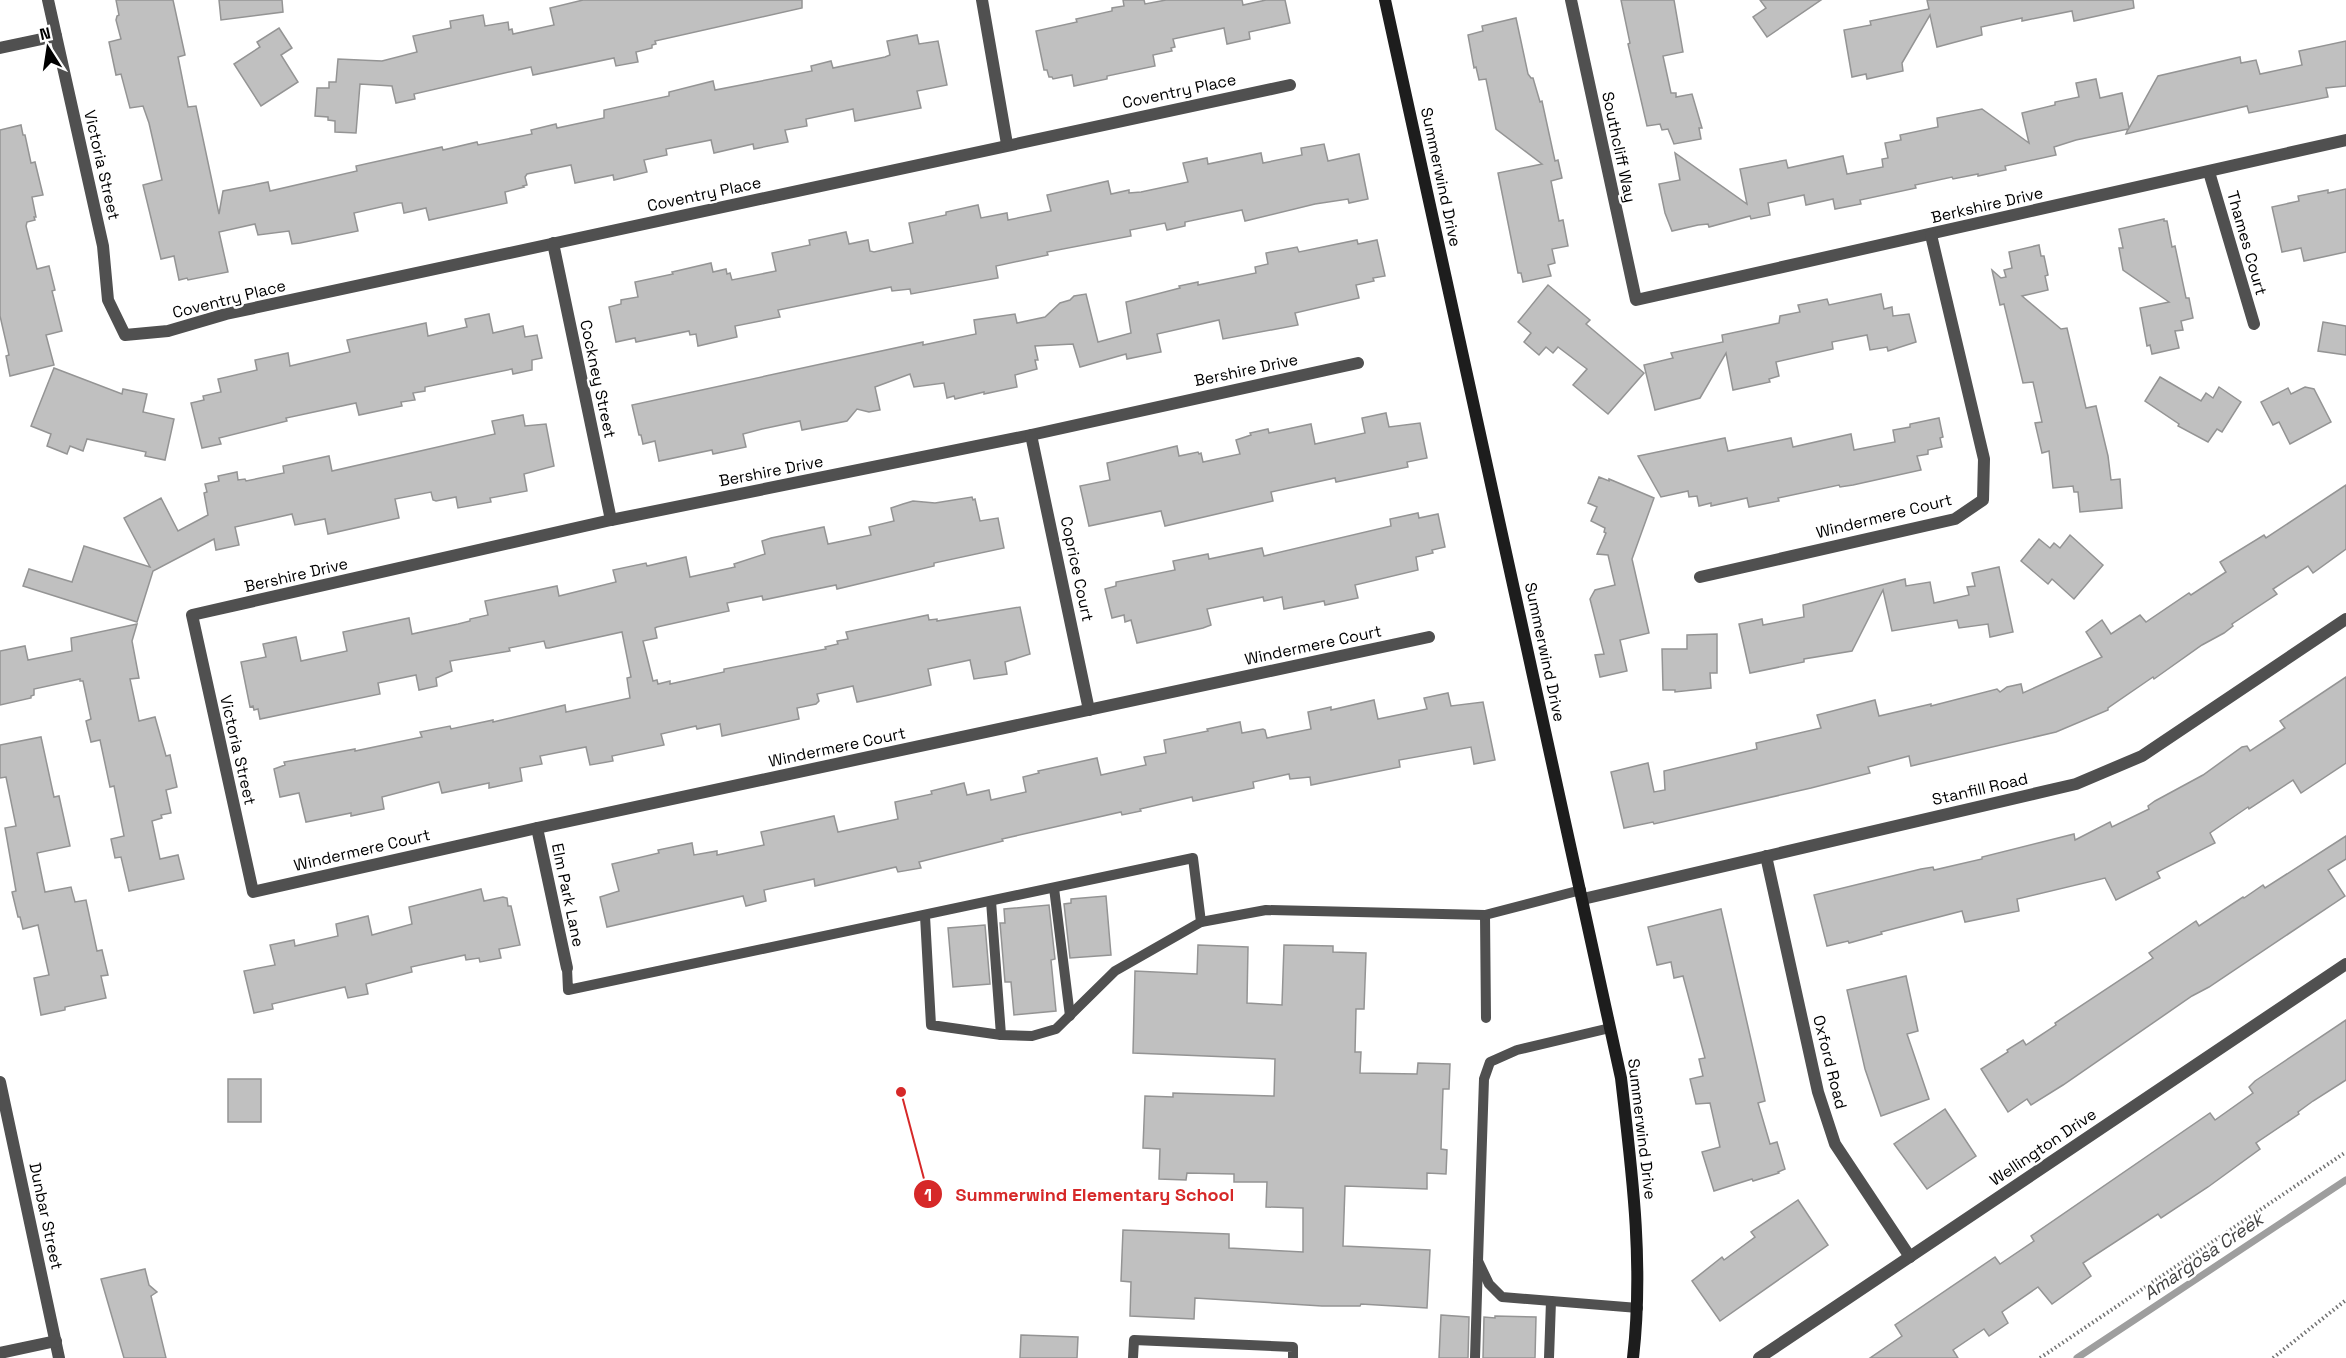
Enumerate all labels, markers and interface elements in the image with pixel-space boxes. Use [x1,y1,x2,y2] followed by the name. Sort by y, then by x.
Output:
[18,18,78,78] north arrow
[38,22,52,45] text: N
[1120,69,1238,113] street label: Coventry Place
[1597,90,1641,204] street label: Southcliff Way
[1416,105,1466,249] street label: Summerwind Drive
[79,108,125,222] street label: Victoria Street
[645,172,763,216] street label: Coventry Place
[1929,182,2045,228] street label: Berkshire Drive
[2222,188,2272,298] street label: Thames Court
[170,275,288,323] street label: Coventry Place
[575,318,621,440] street label: Cockney Street
[1192,349,1300,391] street label: Bershire Drive
[717,451,825,491] street label: Bershire Drive
[1814,489,1954,543] street label: Windermere Court
[1056,515,1098,623] street label: Coprice Court
[242,553,350,597] street label: Bershire Drive
[1520,580,1570,724] street label: Summerwind Drive
[1243,620,1383,670] street label: Windermere Court
[215,693,261,807] street label: Victoria Street
[767,722,907,772] street label: Windermere Court
[1930,768,2030,810] street label: Stanfill Road
[292,824,432,876] street label: Windermere Court
[547,841,589,949] street label: Elm Park Lane
[1808,1013,1852,1111] street label: Oxford Road
[1623,1057,1661,1201] street label: Summerwind Drive
[1986,1104,2100,1190] street label: Wellington Drive
[24,1161,68,1271] street label: Dunbar Street
[913,1176,1246,1212] callout: Summerwind Elementary School
[924,1183,932,1206] text: 1
[956,1183,1234,1206] text: Summerwind Elementary School
[2139,1206,2269,1305] water label: Amargosa Creek

